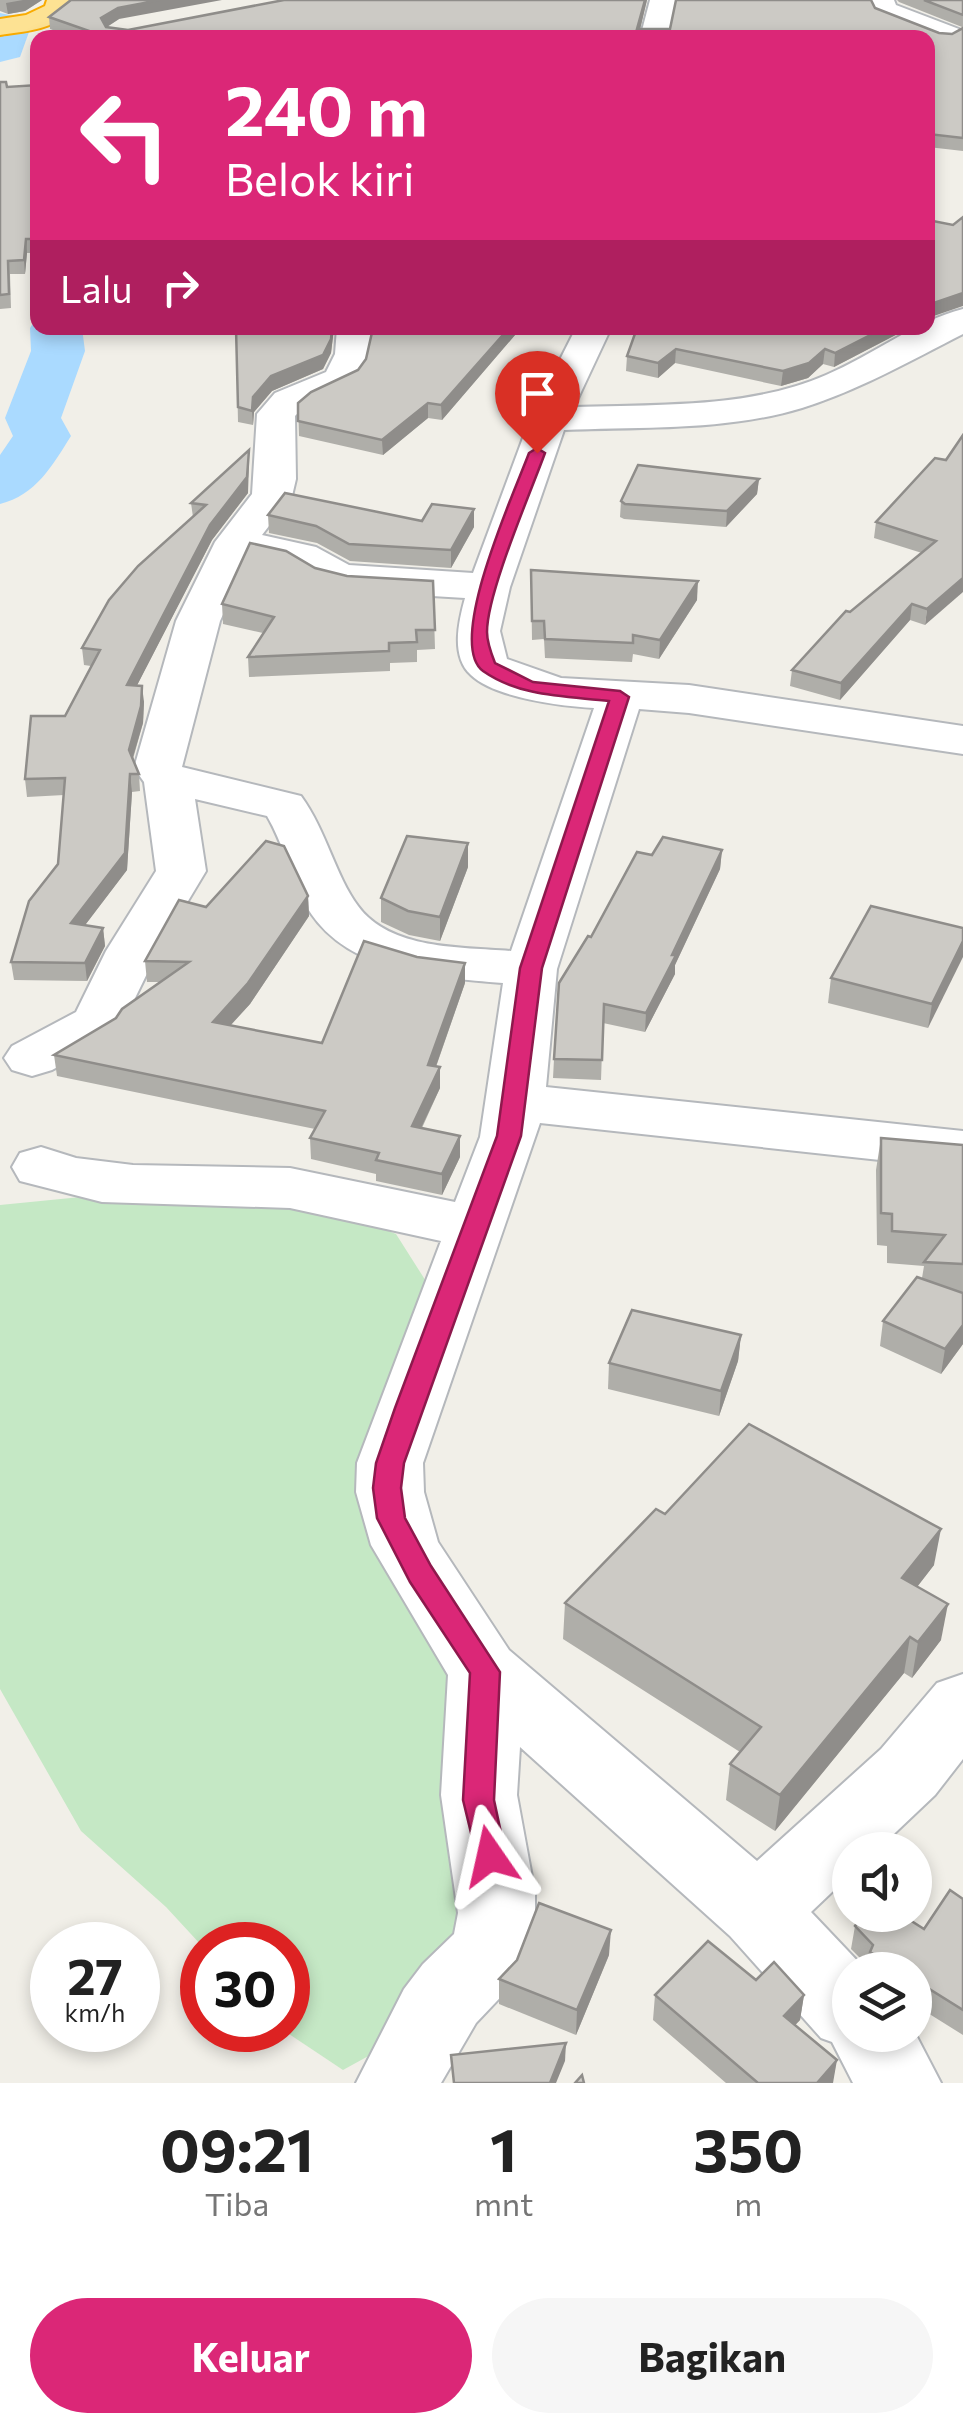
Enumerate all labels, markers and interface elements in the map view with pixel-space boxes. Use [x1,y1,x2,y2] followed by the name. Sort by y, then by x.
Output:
[225,65,428,150] text: 240 m
[60,70,190,200] icon: left
[225,150,415,205] text: Belok kiri
[153,260,208,315] icon: right
[60,264,133,311] text: Lalu
[495,351,580,454] pin
[510,366,565,421] icon: arrive
[438,1804,542,1908] position arrow
[832,1832,932,2052] map controls
[832,1832,932,1932] button: sound
[180,1922,310,2052] speed limit sign: 30
[67,1944,123,2005] text: 27
[832,1952,932,2052] button: layers
[65,1997,125,2027] text: km/h
[160,2111,314,2184] text: 09:21
[490,2111,517,2184] text: 1
[693,2111,803,2184] text: 350
[205,2183,269,2223] text: Tiba
[474,2183,533,2223] text: mnt
[734,2183,762,2223] text: m
[30,2298,472,2413] button: Keluar
[492,2298,933,2413] button: Bagikan

